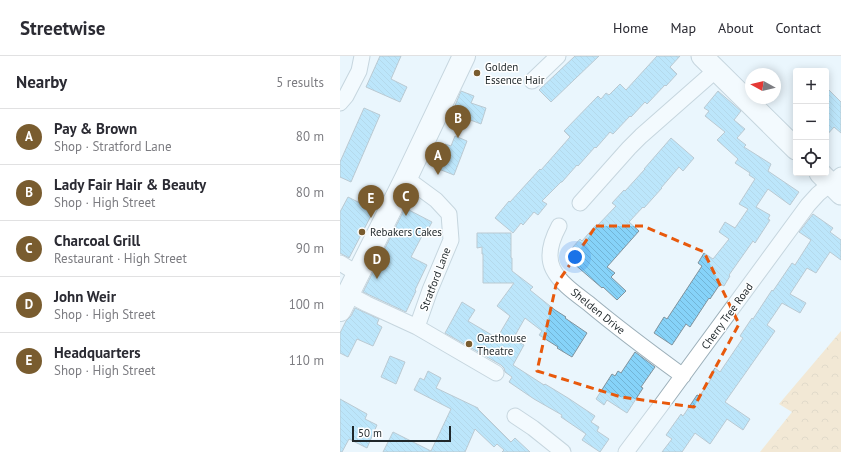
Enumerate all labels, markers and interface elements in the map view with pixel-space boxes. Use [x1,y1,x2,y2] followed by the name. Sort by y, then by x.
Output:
[20,16,105,40] text: Streetwise
[613,19,648,37] text: Home
[670,19,696,37] text: Map
[718,19,754,37] text: About
[776,19,821,37] text: Contact
[485,60,545,87] place label: Golden Essence Hair
[472,68,482,78] marker: Golden Essence Hair
[745,68,781,104] north arrow
[793,68,829,176] map controls
[793,68,829,104] button: +
[16,71,67,93] text: Nearby
[276,74,324,91] text: 5 results
[793,104,829,140] button: −
[445,105,471,138] pin: B
[54,119,137,138] text: Pay & Brown
[25,128,33,145] text: A
[296,128,324,145] text: 80 m
[54,138,172,155] text: Shop · Stratford Lane
[793,140,829,176] button: locate
[425,142,451,175] pin: A
[54,175,206,194] text: Lady Fair Hair & Beauty
[393,183,419,216] pin: C
[25,184,33,201] text: B
[296,184,324,201] text: 80 m
[358,185,384,218] pin: E
[54,194,155,211] text: Shop · High Street
[370,225,442,239] place label: Rebakers Cakes
[357,227,367,237] marker: Rebakers Cakes
[54,231,140,250] text: Charcoal Grill
[25,240,33,257] text: C
[296,240,324,257] text: 90 m
[416,245,454,313] street label: Stratford Lane
[364,246,390,279] pin: D
[565,247,585,267] your location
[54,250,187,267] text: Restaurant · High Street
[698,280,756,352] street label: Cherry Tree Road
[568,285,628,337] street label: Shelden Drive
[54,287,116,306] text: John Weir
[25,296,33,313] text: D
[289,296,324,313] text: 100 m
[54,306,155,323] text: Shop · High Street
[477,331,527,358] place label: Oasthouse Theatre
[464,339,474,349] marker: Oasthouse Theatre
[54,343,141,362] text: Headquarters
[26,352,32,369] text: E
[289,352,324,369] text: 110 m
[54,362,155,379] text: Shop · High Street
[352,424,451,443] scale bar
[358,426,382,440] text: 50 m

